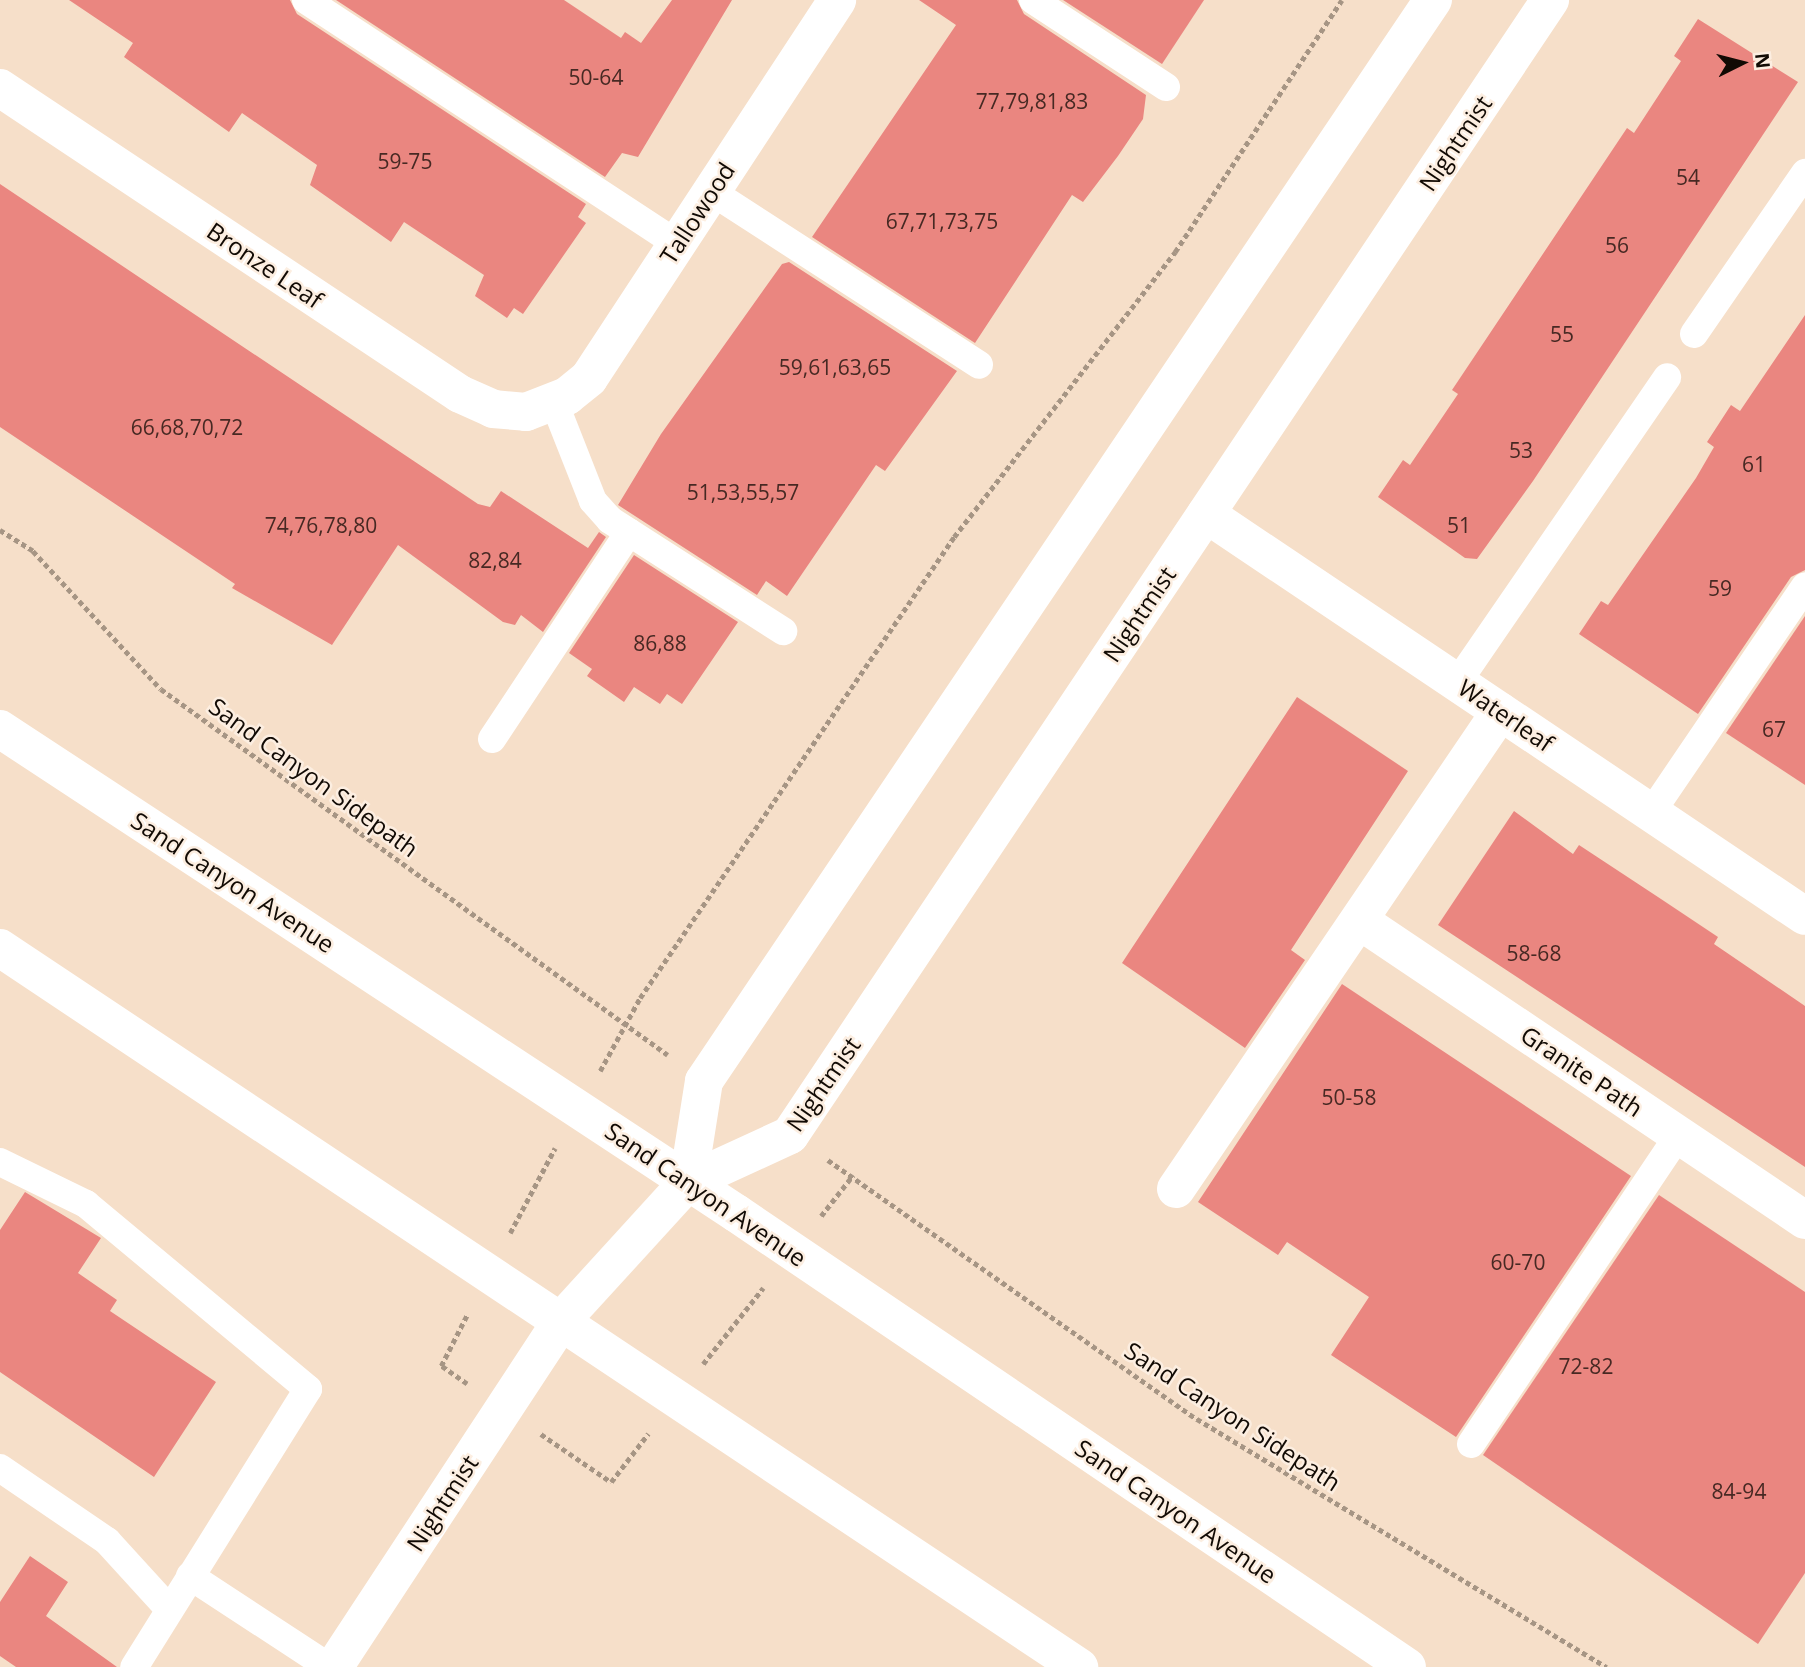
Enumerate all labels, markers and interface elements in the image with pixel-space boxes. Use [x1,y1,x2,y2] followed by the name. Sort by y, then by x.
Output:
[1707,28,1777,98] north arrow
[1749,52,1777,70] text: N
[569,64,623,90] house number: 50-64
[976,88,1088,114] house number: 77,79,81,83
[1413,90,1497,196] street label: Nightmist
[378,148,432,174] house number: 59-75
[654,157,740,269] street label: Tallowood
[1676,164,1700,190] house number: 54
[886,208,998,234] house number: 67,71,73,75
[202,216,328,314] street label: Bronze Leaf
[1605,232,1629,258] house number: 56
[1550,321,1574,347] house number: 55
[779,354,891,380] house number: 59,61,63,65
[131,414,243,440] house number: 66,68,70,72
[1509,437,1533,463] house number: 53
[1742,451,1766,477] house number: 61
[687,479,799,505] house number: 51,53,55,57
[265,512,377,538] house number: 74,76,78,80
[1447,512,1471,538] house number: 51
[468,547,522,573] house number: 82,84
[1097,561,1181,667] street label: Nightmist
[1708,575,1732,601] house number: 59
[633,630,687,656] house number: 86,88
[1453,673,1559,757] street label: Waterleaf
[204,691,424,863] street label: Sand Canyon Sidepath
[1762,716,1786,742] house number: 67
[126,806,340,958] street label: Sand Canyon Avenue
[1507,940,1561,966] house number: 58-68
[1516,1020,1648,1122] street label: Granite Path
[780,1031,866,1137] street label: Nightmist
[1322,1084,1376,1110] house number: 50-58
[600,1116,812,1272] street label: Sand Canyon Avenue
[1491,1249,1545,1275] house number: 60-70
[1120,1335,1346,1497] street label: Sand Canyon Sidepath
[1559,1353,1613,1379] house number: 72-82
[1070,1433,1282,1589] street label: Sand Canyon Avenue
[400,1450,484,1556] street label: Nightmist
[1712,1478,1766,1504] house number: 84-94

